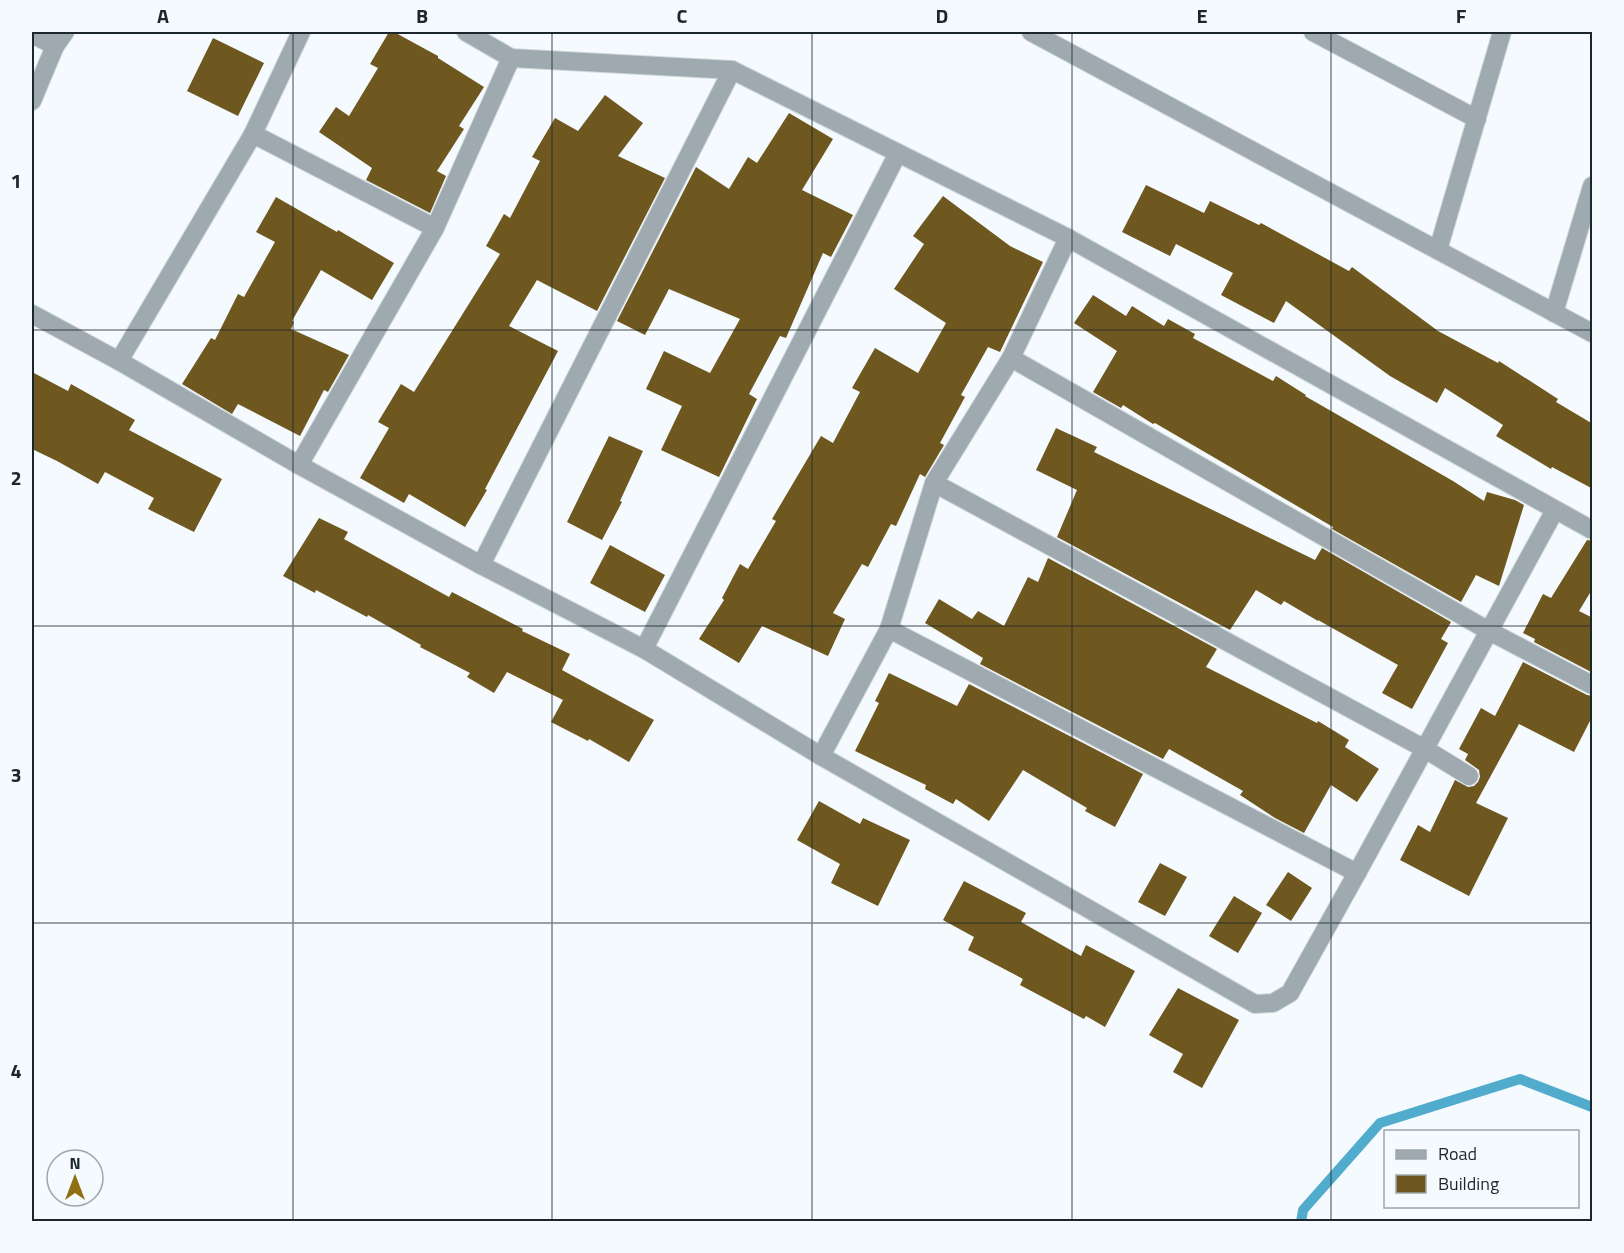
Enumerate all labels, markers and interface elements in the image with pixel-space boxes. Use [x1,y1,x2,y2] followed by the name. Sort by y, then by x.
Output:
[157,0,169,31] text: A
[416,0,428,31] text: B
[677,0,688,31] text: C
[936,0,948,31] text: D
[1196,0,1208,31] text: E
[1456,0,1467,31] text: F
[10,165,22,196] text: 1
[10,462,22,493] text: 2
[10,759,22,790] text: 3
[10,1055,22,1086] text: 4
[1384,1130,1579,1208] legend
[1438,1140,1477,1167] text: Road
[45,1148,105,1208] north arrow
[69,1151,81,1175] text: N
[1438,1170,1499,1197] text: Building

